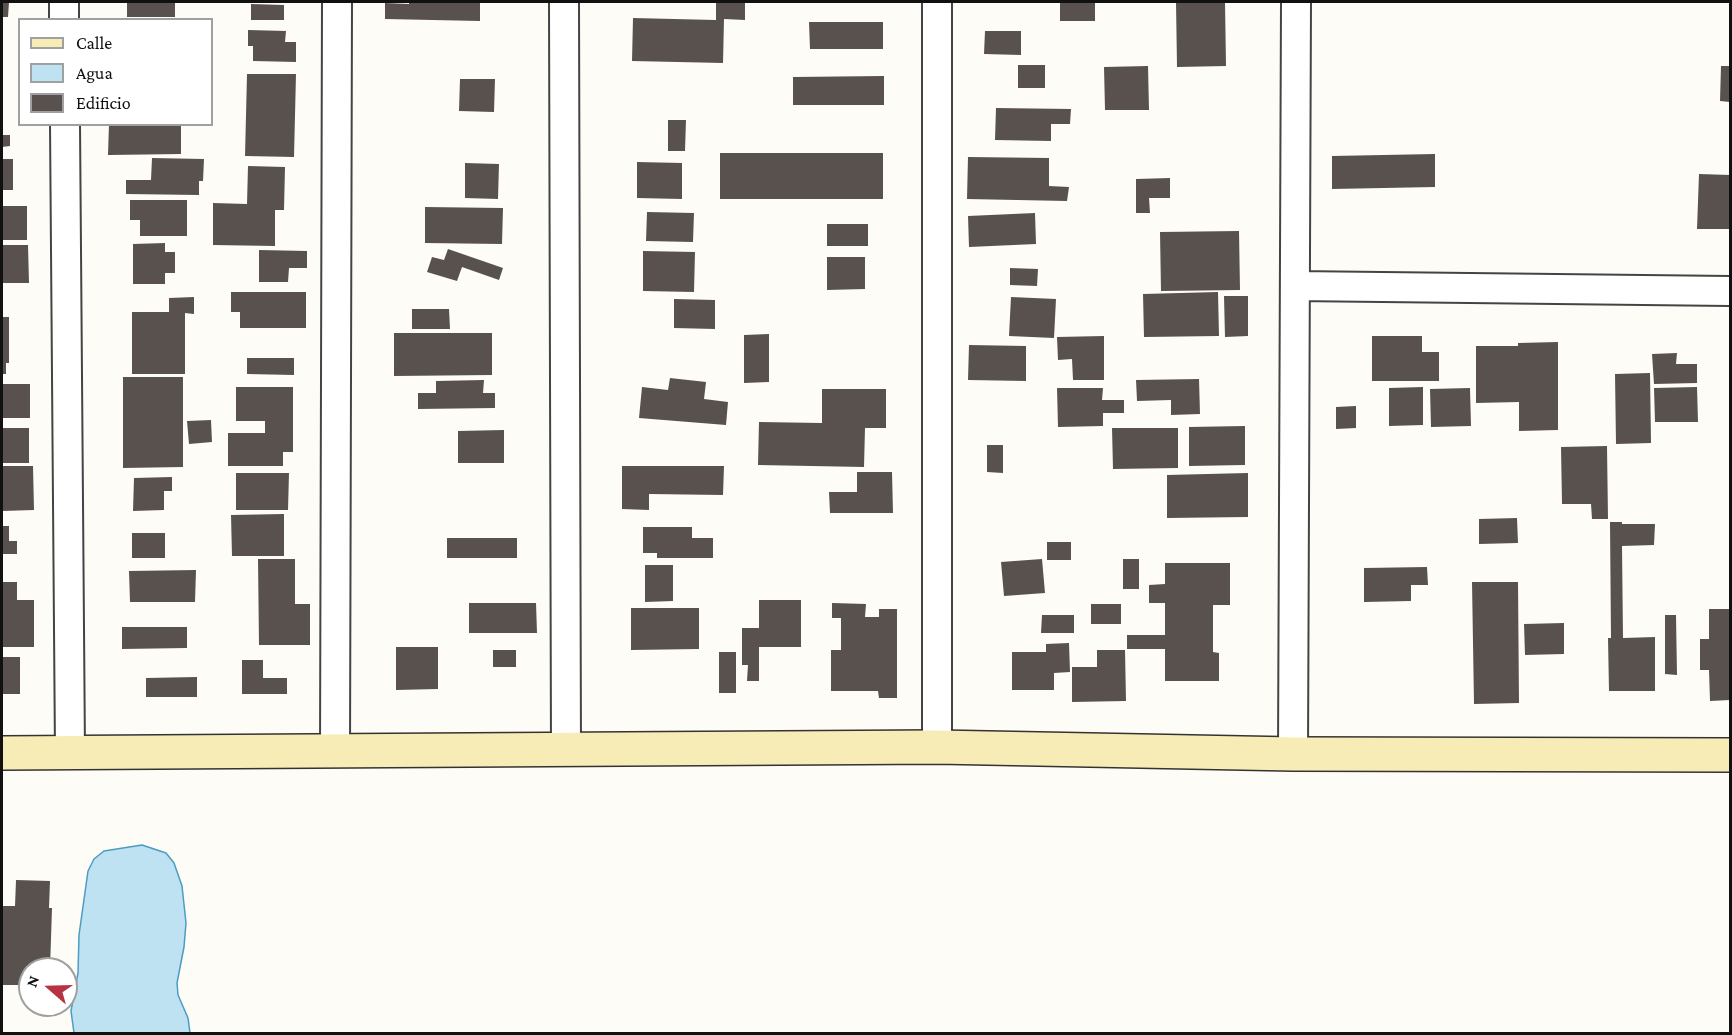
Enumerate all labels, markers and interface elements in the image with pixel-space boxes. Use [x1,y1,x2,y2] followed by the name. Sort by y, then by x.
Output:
[18,18,213,126] legend
[76,33,112,53] text: Calle
[76,63,113,83] text: Agua
[76,93,131,113] text: Edificio
[18,957,78,1017] north arrow
[23,973,42,989] text: N

